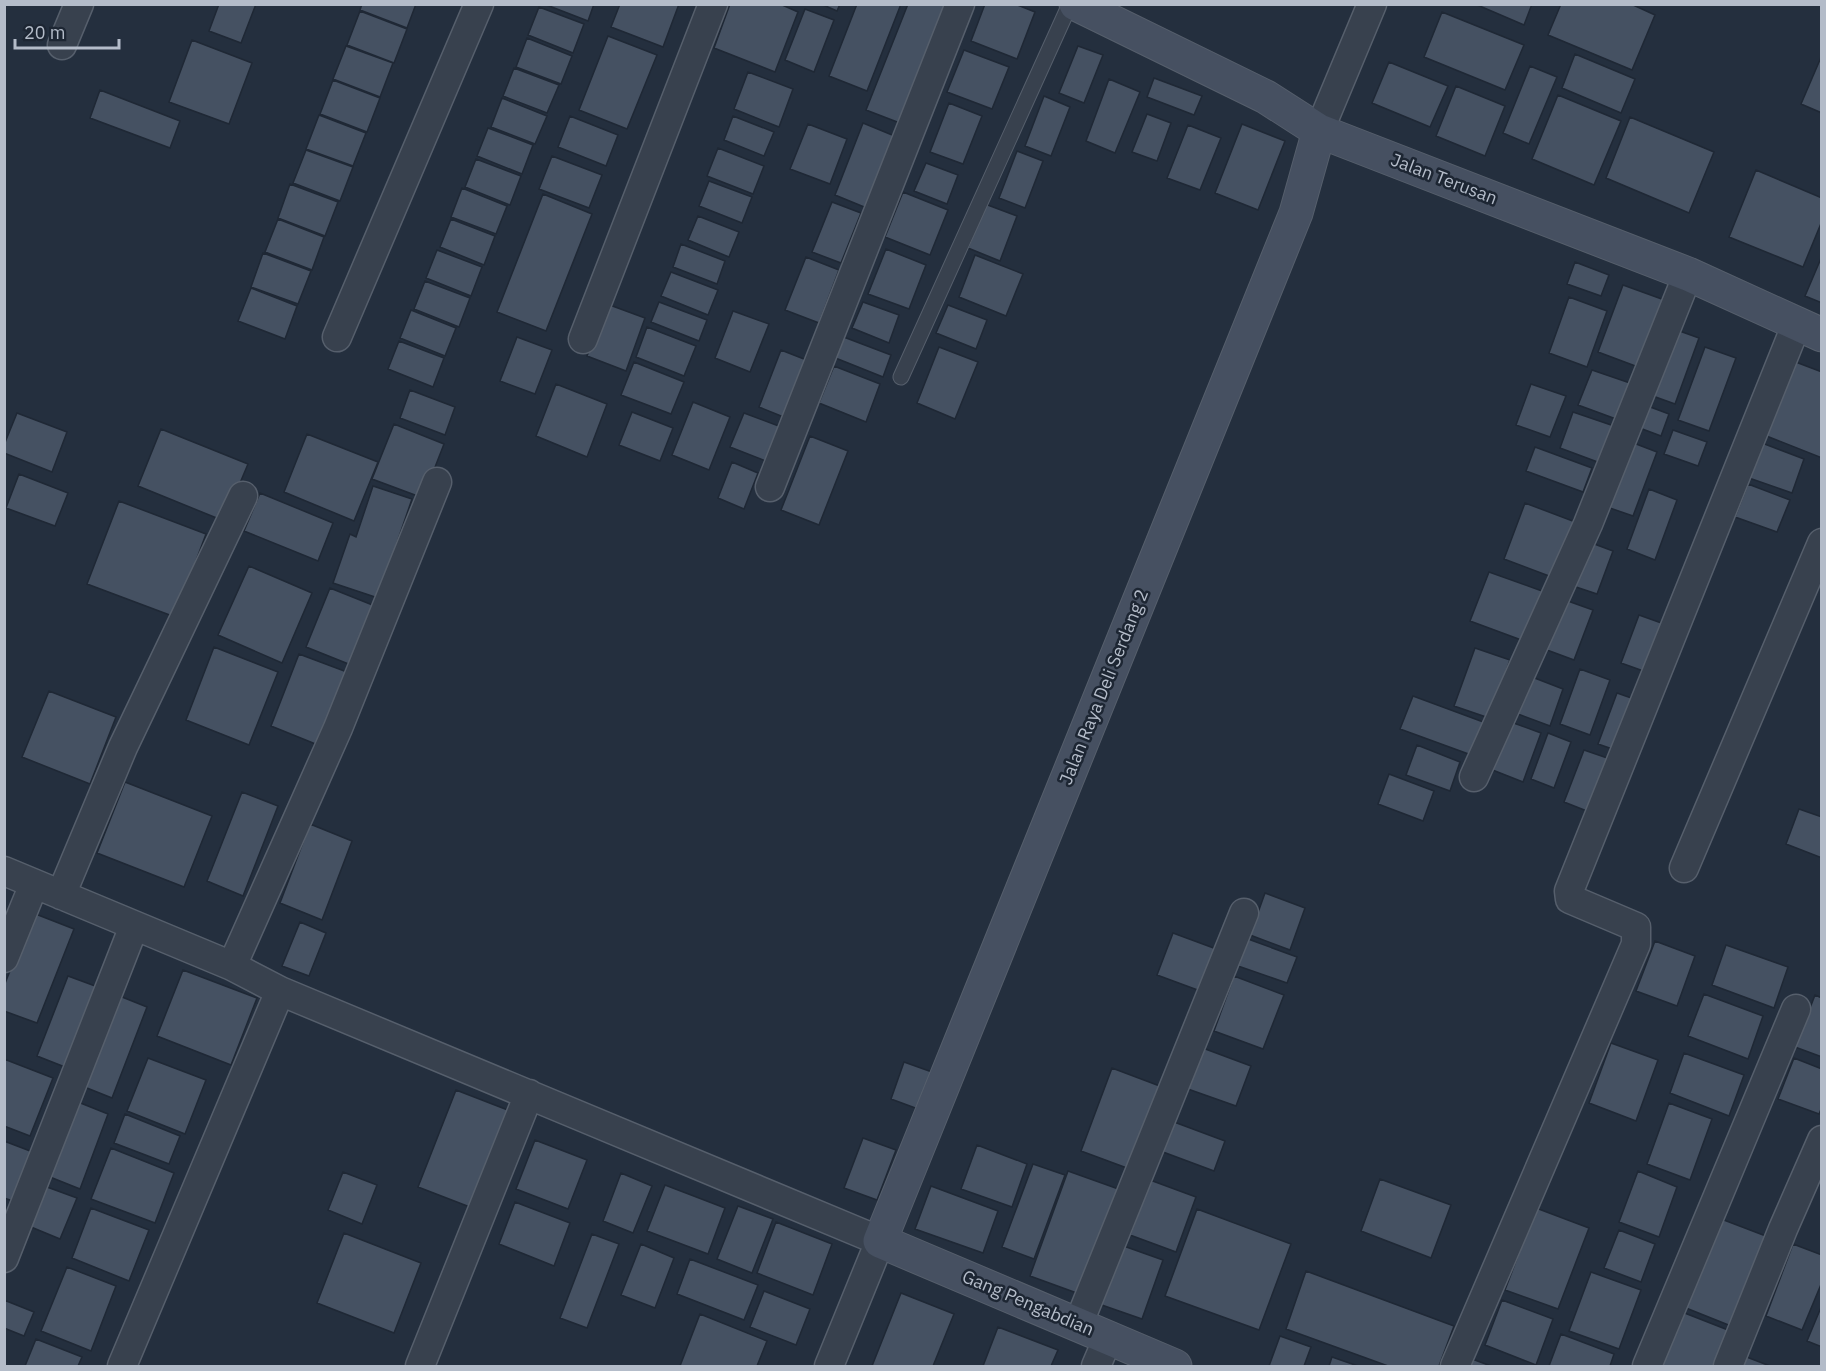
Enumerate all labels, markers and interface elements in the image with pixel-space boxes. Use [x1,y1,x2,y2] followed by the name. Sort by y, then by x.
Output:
[15,12,118,50] scale bar
[24,21,66,44] text: 20 m
[1388,148,1501,209] street label: Jalan Terusan
[1054,586,1153,788] street label: Jalan Raya Deli Serdang 2
[959,1264,1098,1341] street label: Gang Pengabdian

